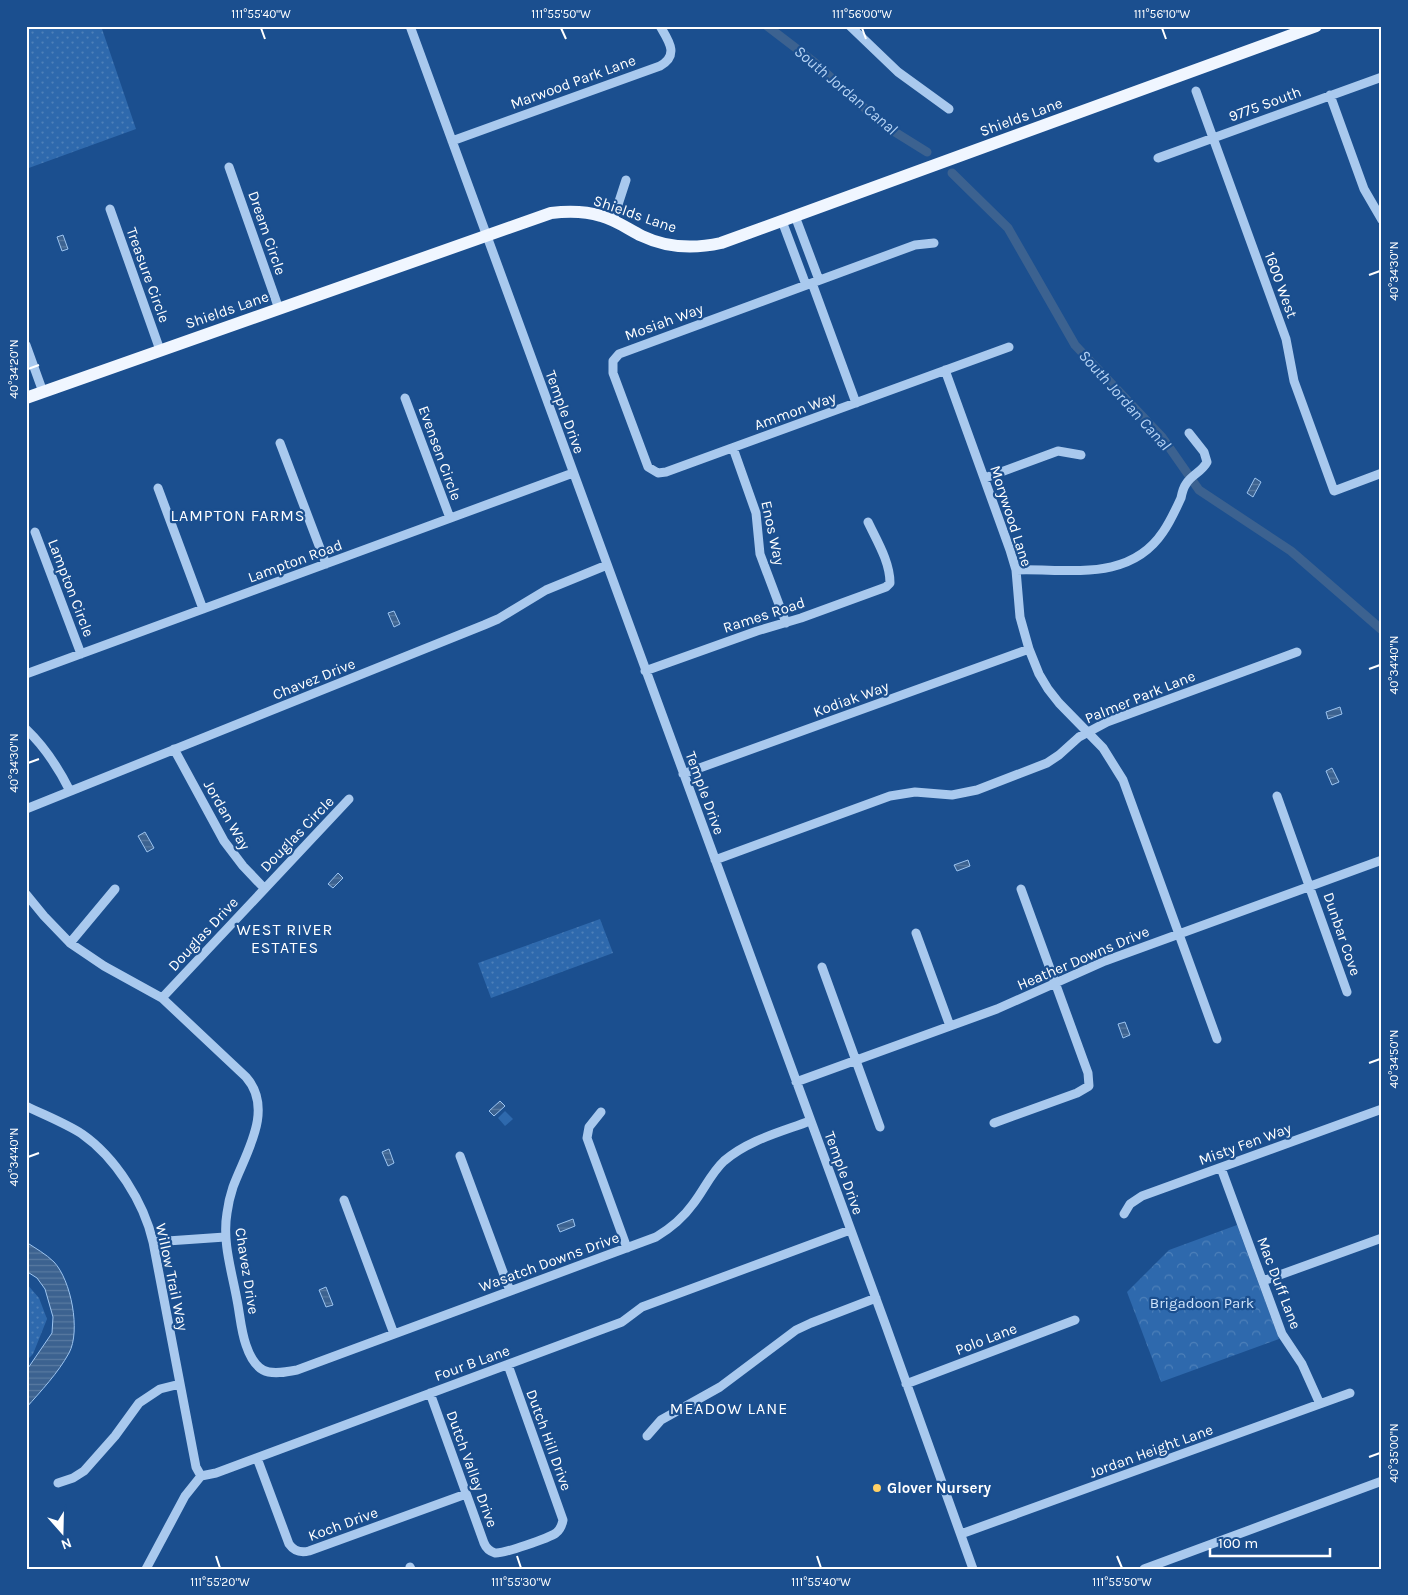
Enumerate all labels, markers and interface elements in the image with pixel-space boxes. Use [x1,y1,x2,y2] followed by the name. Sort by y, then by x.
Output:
[231,7,291,21] text: 111°55'40"W
[531,7,591,21] text: 111°55'50"W
[832,7,892,21] text: 111°56'00"W
[1134,7,1191,21] text: 111°56'10"W
[791,41,901,139] water label: South Jordan Canal
[508,51,638,113] street label: Marwood Park Lane
[1226,83,1304,125] street label: 9775 South
[977,94,1065,140] street label: Shields Lane
[244,189,290,277] street label: Dream Circle
[591,191,679,237] street label: Shields Lane
[122,225,174,325] street label: Treasure Circle
[1387,241,1401,301] text: 40°34'30"N
[1261,249,1301,321] street label: 1600 West
[183,287,271,333] street label: Shields Lane
[622,299,706,345] street label: Mosiah Way
[7,339,21,399] text: 40°34'20"N
[1075,346,1175,454] water label: South Jordan Canal
[542,368,588,456] street label: Temple Drive
[752,388,838,434] street label: Ammon Way
[415,403,465,503] street label: Evensen Circle
[986,463,1036,569] street label: Morywood Lane
[757,499,789,567] street label: Enos Way
[171,506,305,525] district label: LAMPTON FARMS
[245,536,345,586] street label: Lampton Road
[44,537,98,639] street label: Lampton Circle
[721,593,807,637] street label: Rames Road
[1387,635,1401,695] text: 40°34'40"N
[270,654,358,704] street label: Chavez Drive
[1082,667,1198,727] street label: Palmer Park Lane
[811,677,891,721] street label: Kodiak Way
[7,733,21,793] text: 40°34'30"N
[682,749,728,837] street label: Temple Drive
[200,777,254,853] street label: Jordan Way
[256,792,338,876] street label: Douglas Circle
[1319,890,1365,978] street label: Dunbar Cove
[164,893,242,975] street label: Douglas Drive
[237,920,333,957] district label: WEST RIVER ESTATES
[1014,922,1152,994] street label: Heather Downs Drive
[1387,1029,1401,1089] text: 40°34'50"N
[1196,1119,1294,1169] street label: Misty Fen Way
[7,1127,21,1187] text: 40°34'40"N
[821,1129,867,1217] street label: Temple Drive
[152,1222,192,1332] street label: Willow Trail Way
[231,1226,263,1316] street label: Chavez Drive
[476,1228,622,1296] street label: Wasatch Downs Drive
[1253,1234,1305,1332] street label: Mac Duff Lane
[1150,1294,1254,1312] park label: Brigadoon Park
[953,1319,1019,1359] street label: Polo Lane
[432,1341,512,1385] street label: Four B Lane
[522,1387,576,1493] street label: Dutch Hill Drive
[670,1399,788,1418] district label: MEADOW LANE
[443,1408,501,1530] street label: Dutch Valley Drive
[1087,1420,1215,1482] street label: Jordan Height Lane
[1387,1423,1401,1483] text: 40°35'00"N
[887,1479,991,1497] place label: Glover Nursery
[871,1482,883,1494] marker: Glover Nursery
[306,1503,380,1545] street label: Koch Drive
[38,1508,88,1558] north arrow
[1210,1525,1330,1557] scale bar
[59,1534,74,1553] text: N
[1218,1534,1258,1552] text: 100 m
[190,1575,250,1589] text: 111°55'20"W
[491,1575,551,1589] text: 111°55'30"W
[791,1575,851,1589] text: 111°55'40"W
[1092,1575,1152,1589] text: 111°55'50"W

